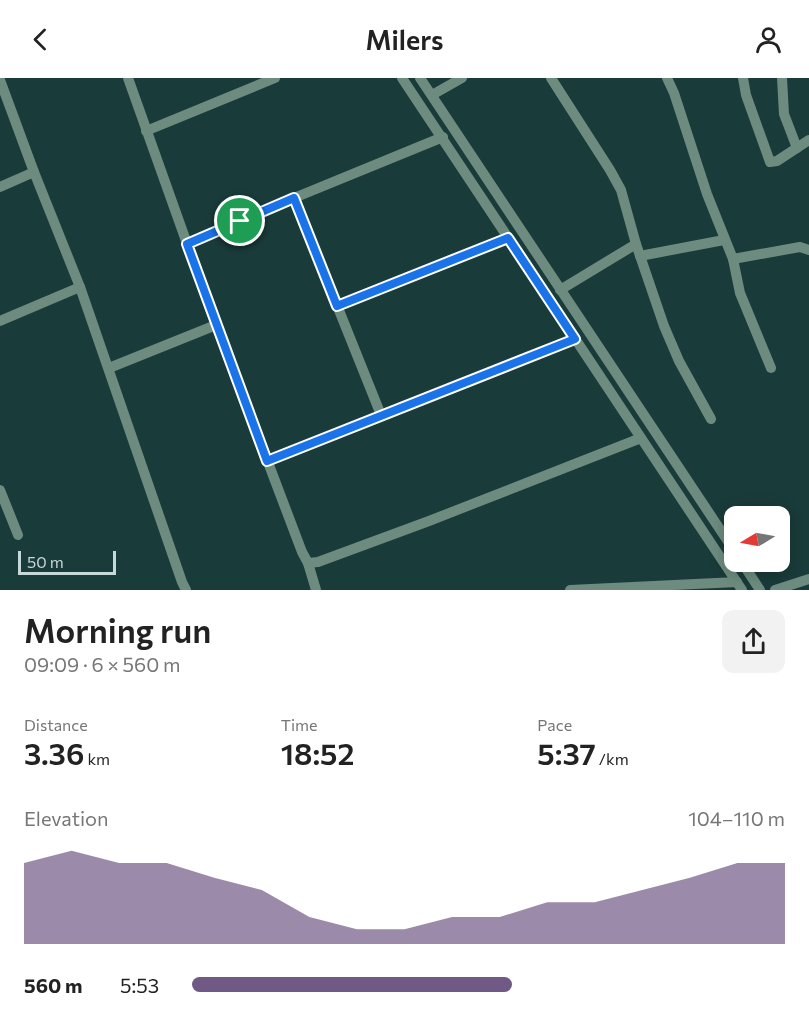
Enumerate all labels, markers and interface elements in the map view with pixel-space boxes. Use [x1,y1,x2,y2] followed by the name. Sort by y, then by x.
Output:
[24,23,57,56] icon: back
[366,23,443,56] text: Milers
[752,23,785,56] icon: person
[214,195,265,246] pin
[223,204,256,237] icon: arrive
[724,506,790,572] north arrow
[724,506,790,572] map controls
[18,548,116,576] scale bar
[27,552,64,571] text: 50 m
[24,609,211,650] text: Morning run
[722,610,785,673] button: share
[24,652,181,676] text: 09:09 · 6 × 560 m
[24,715,88,734] text: Distance
[281,715,317,734] text: Time
[537,715,572,734] text: Pace
[24,734,84,771] text: 3.36
[281,734,354,771] text: 18:52
[537,734,596,771] text: 5:37
[84,749,110,768] text: km
[596,749,629,768] text: /km
[24,806,109,830] text: Elevation
[688,806,785,830] text: 104–110 m
[24,973,83,997] text: 560 m
[120,973,159,997] text: 5:53

